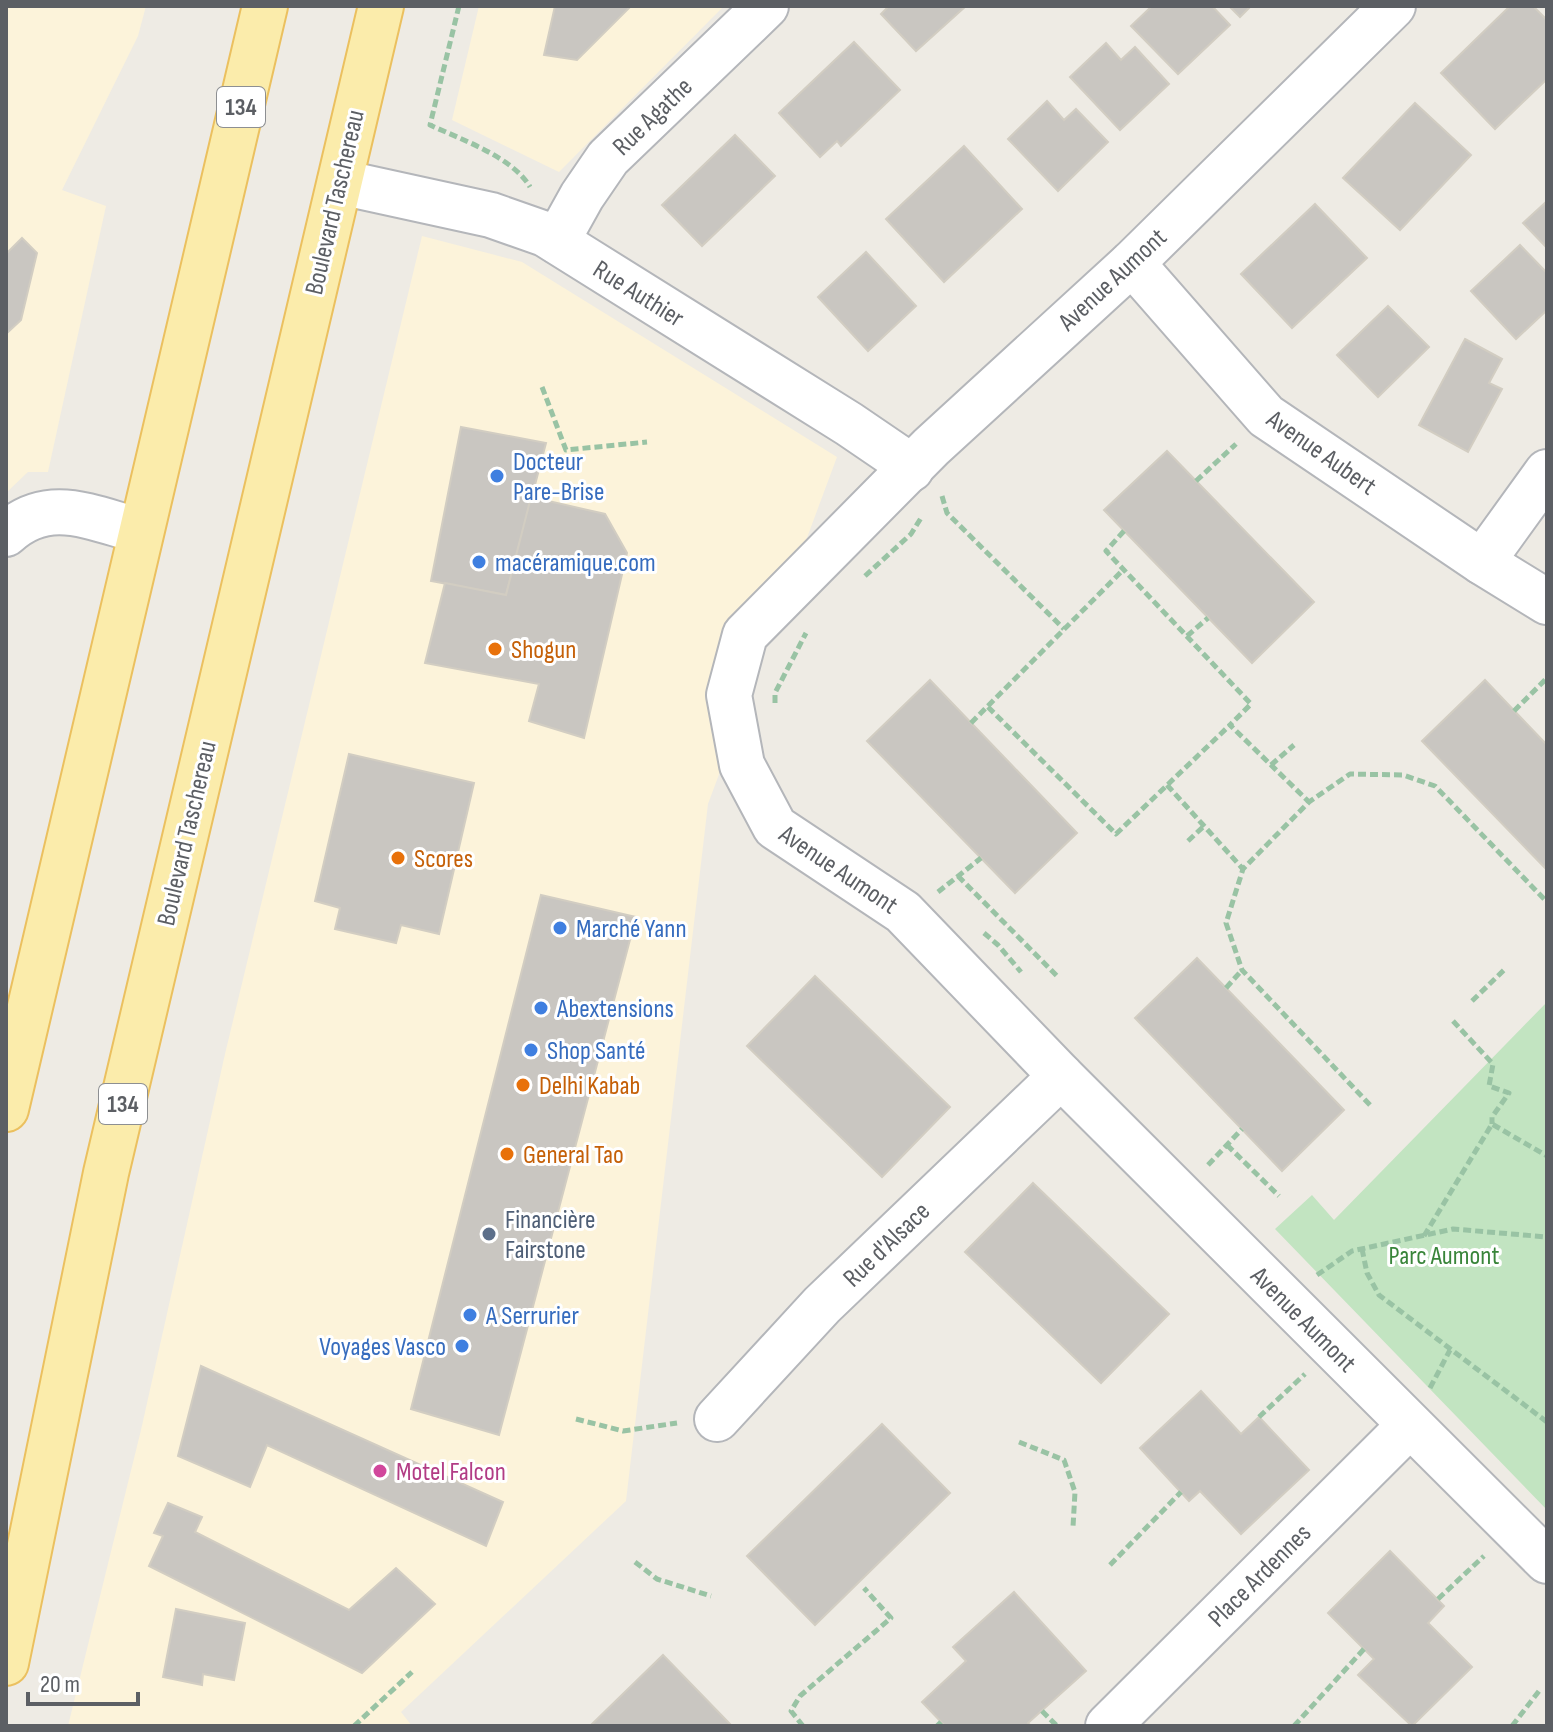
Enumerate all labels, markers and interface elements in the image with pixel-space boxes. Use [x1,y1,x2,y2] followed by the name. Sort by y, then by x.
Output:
[607,72,699,162] street label: Rue Agathe
[217,87,265,127] road number: 134
[299,107,372,298] street label: Boulevard Taschereau
[1052,222,1174,339] street label: Avenue Aumont
[587,254,690,335] street label: Rue Authier
[1260,404,1382,502] street label: Avenue Aubert
[513,447,604,508] place label: Docteur Pare-Brise
[488,467,506,485] marker: Docteur Pare-Brise
[495,548,656,579] place label: macéramique.com
[470,553,488,571] marker: macéramique.com
[511,635,576,666] place label: Shogun
[486,640,504,658] marker: Shogun
[151,738,224,929] street label: Boulevard Taschereau
[772,819,903,921] street label: Avenue Aumont
[414,844,473,875] place label: Scores
[389,849,407,867] marker: Scores
[576,914,687,945] place label: Marché Yann
[551,919,569,937] marker: Marché Yann
[556,994,674,1025] place label: Abextensions
[532,999,550,1017] marker: Abextensions
[547,1036,646,1067] place label: Shop Santé
[522,1041,540,1059] marker: Shop Santé
[539,1071,640,1102] place label: Delhi Kabab
[514,1076,532,1094] marker: Delhi Kabab
[99,1084,147,1124] road number: 134
[523,1140,624,1171] place label: General Tao
[498,1145,516,1163] marker: General Tao
[837,1196,937,1294] street label: Rue d'Alsace
[505,1205,596,1266] place label: Financière Fairstone
[480,1225,498,1243] marker: Financière Fairstone
[1389,1241,1500,1272] park label: Parc Aumont
[1243,1260,1362,1379] street label: Avenue Aumont
[485,1301,579,1332] place label: A Serrurier
[461,1306,479,1324] marker: A Serrurier
[319,1332,446,1363] place label: Voyages Vasco
[453,1337,471,1355] marker: Voyages Vasco
[396,1457,506,1488] place label: Motel Falcon
[371,1462,389,1480] marker: Motel Falcon
[1202,1518,1318,1634] street label: Place Ardennes
[28,1656,138,1706] scale bar
[40,1670,80,1699] text: 20 m

